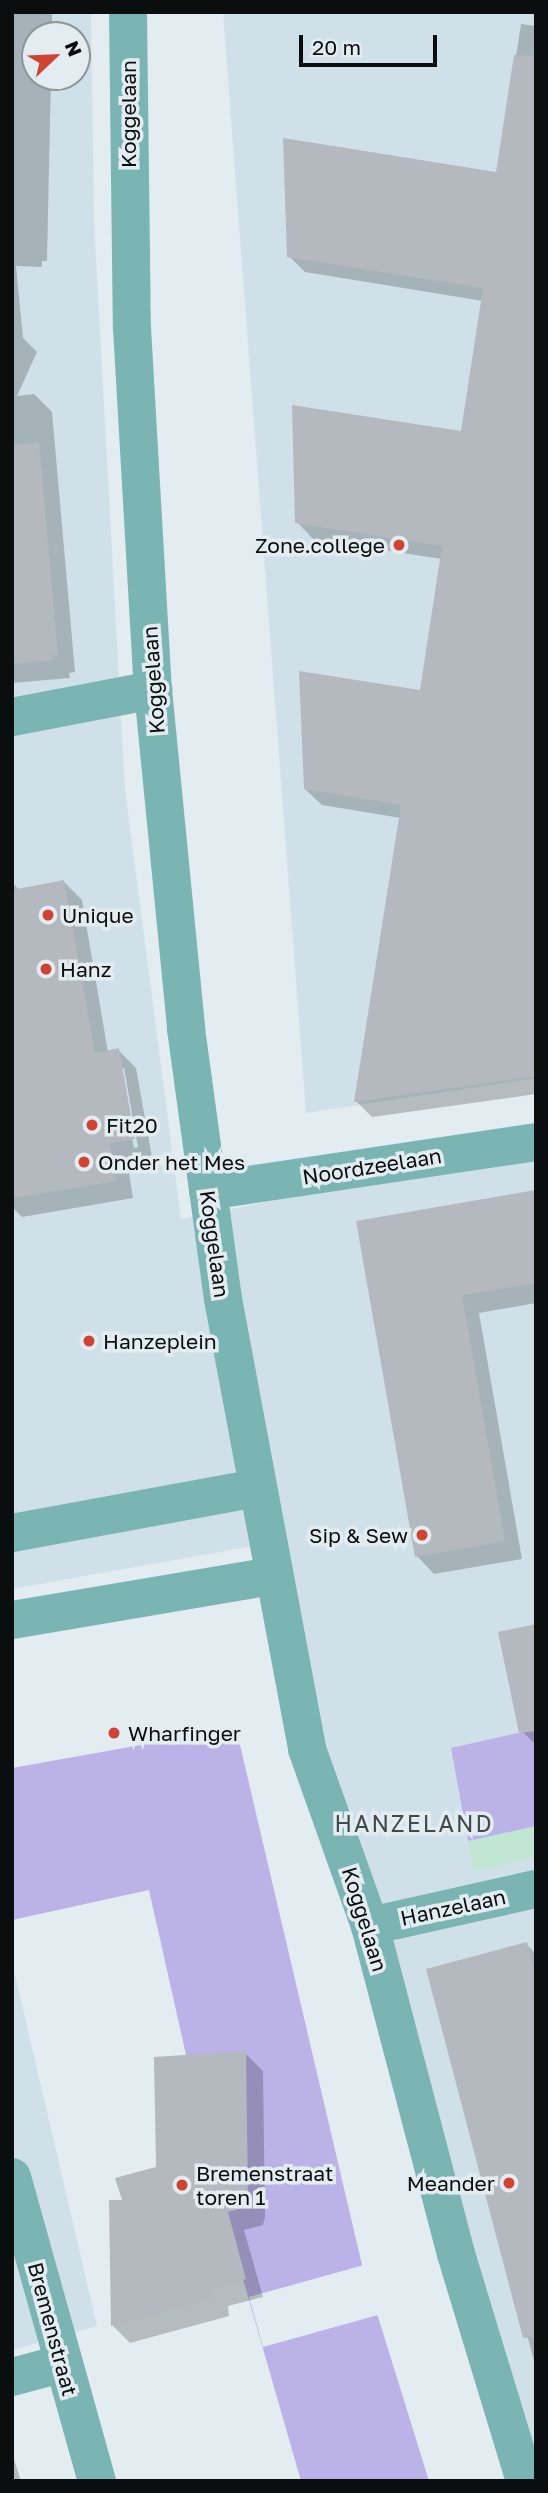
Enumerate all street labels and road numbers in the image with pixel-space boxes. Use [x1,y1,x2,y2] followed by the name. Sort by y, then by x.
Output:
[115,60,141,168] street label: Koggelaan
[137,625,169,735] street label: Koggelaan
[301,1143,443,1189] street label: Noordzeelaan
[195,1189,235,1299] street label: Koggelaan
[337,1864,393,1974] street label: Koggelaan
[398,1884,508,1930] street label: Hanzelaan
[23,2259,83,2399] street label: Bremenstraat

